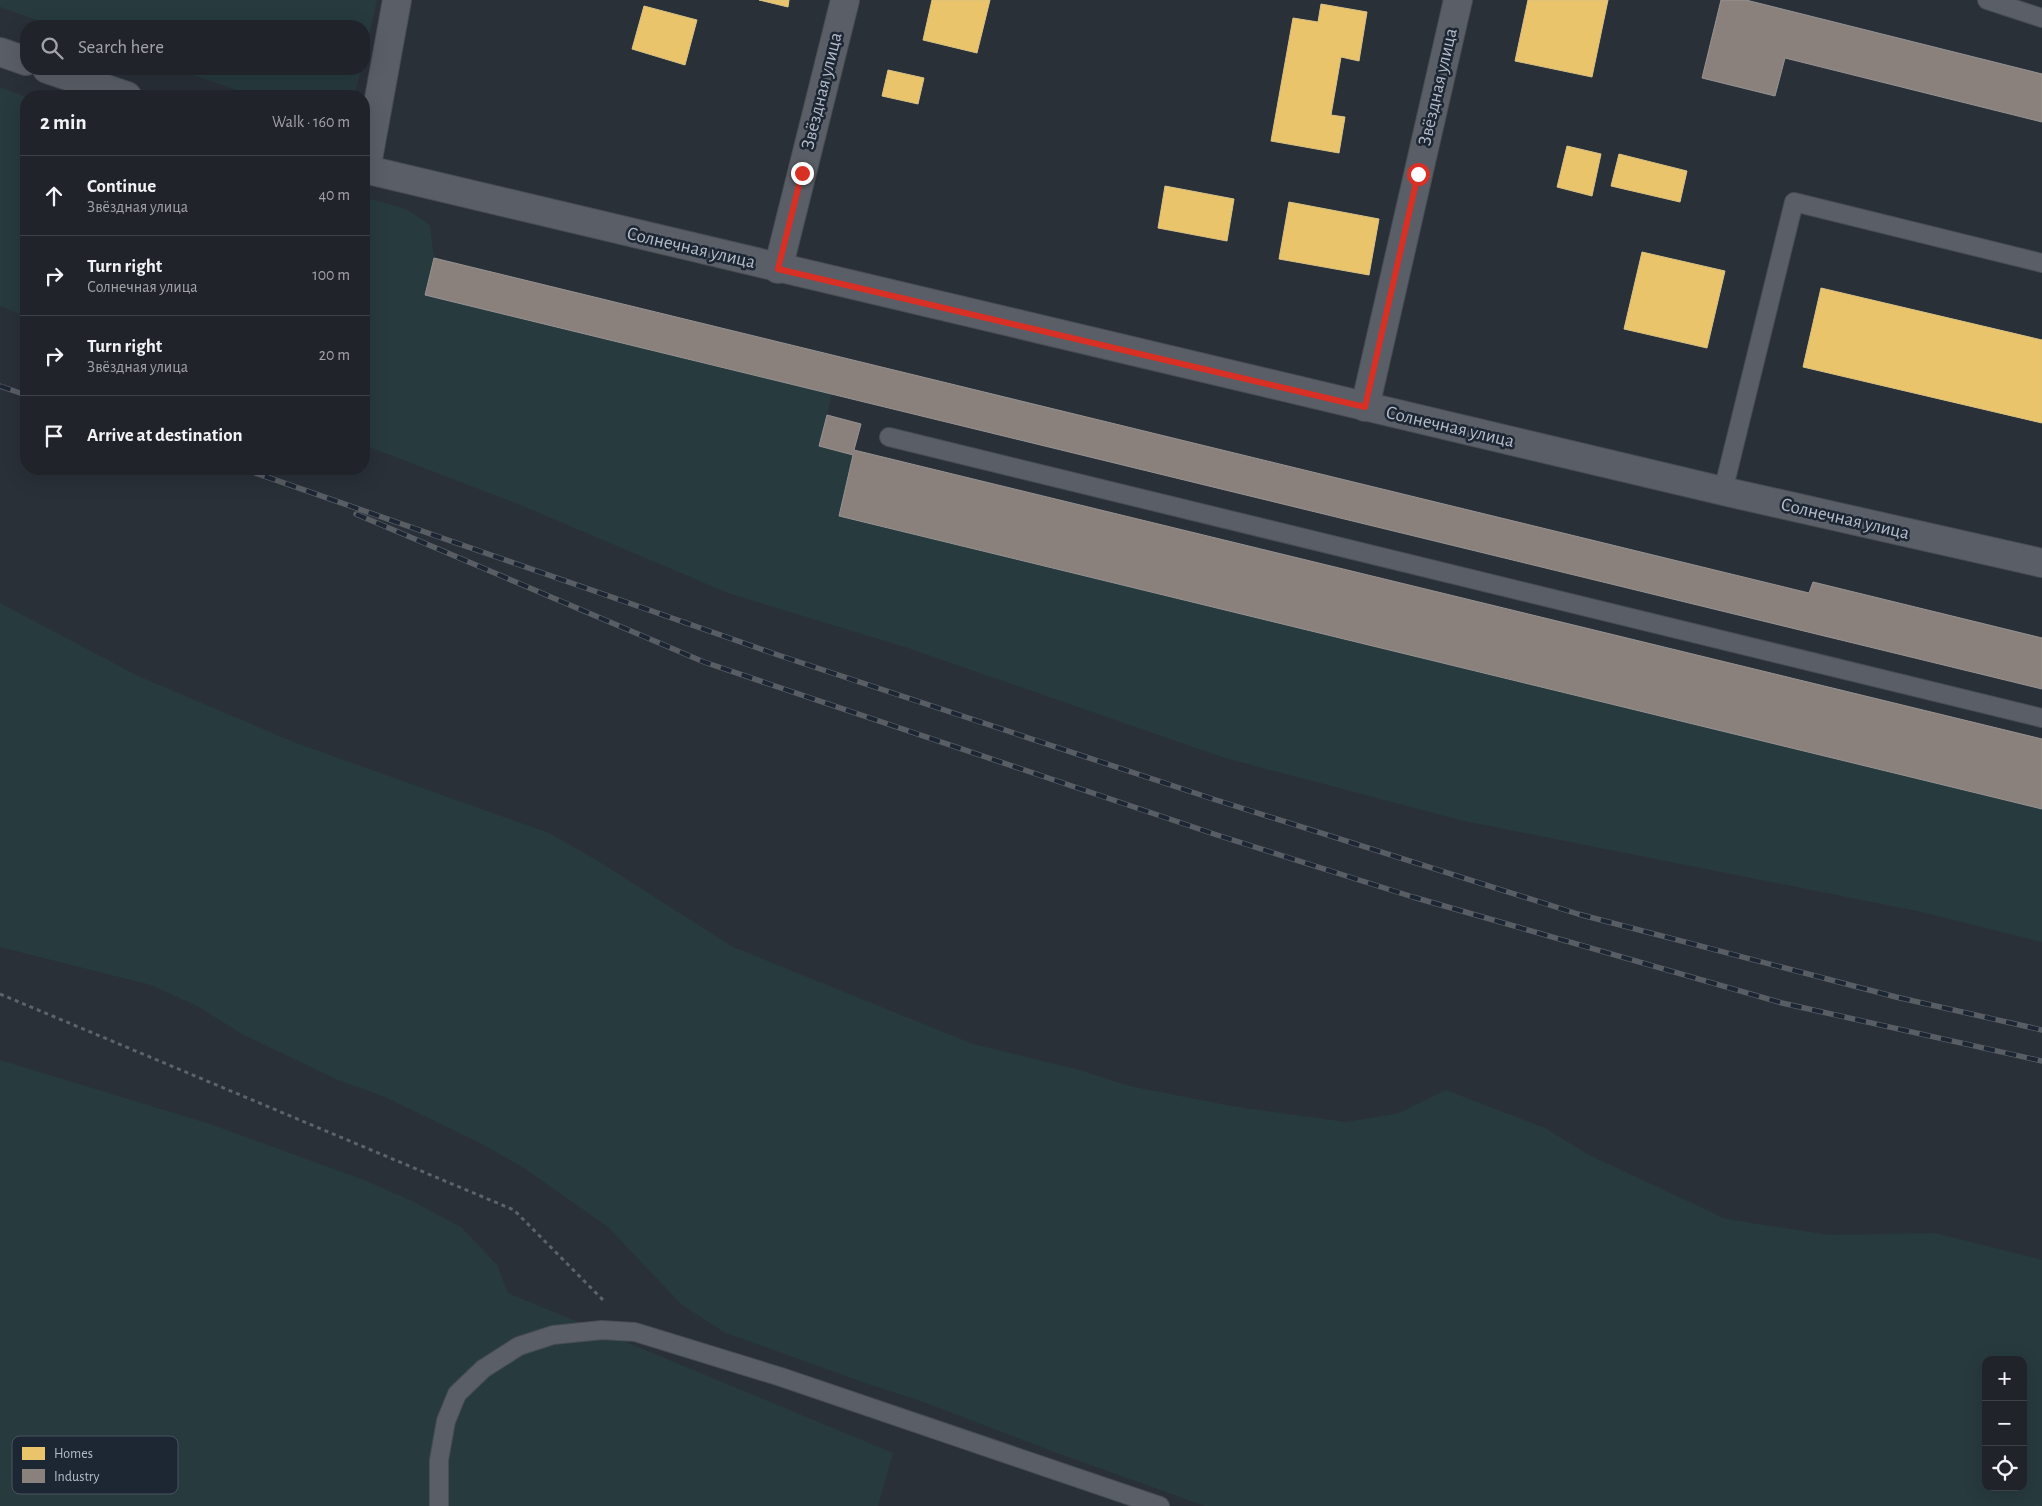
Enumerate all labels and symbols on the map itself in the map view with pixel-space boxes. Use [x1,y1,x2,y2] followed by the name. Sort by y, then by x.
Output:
[1415,26,1461,148] street label: Звёздная улица
[798,30,846,152] street label: Звёздная улица
[791,162,814,185] route end
[1407,163,1430,186] route start
[625,224,757,272] street label: Солнечная улица
[1384,403,1516,451] street label: Солнечная улица
[1779,495,1911,543] street label: Солнечная улица
[12,1436,178,1494] legend
[54,1447,93,1461] text: Homes
[54,1470,100,1484] text: Industry

